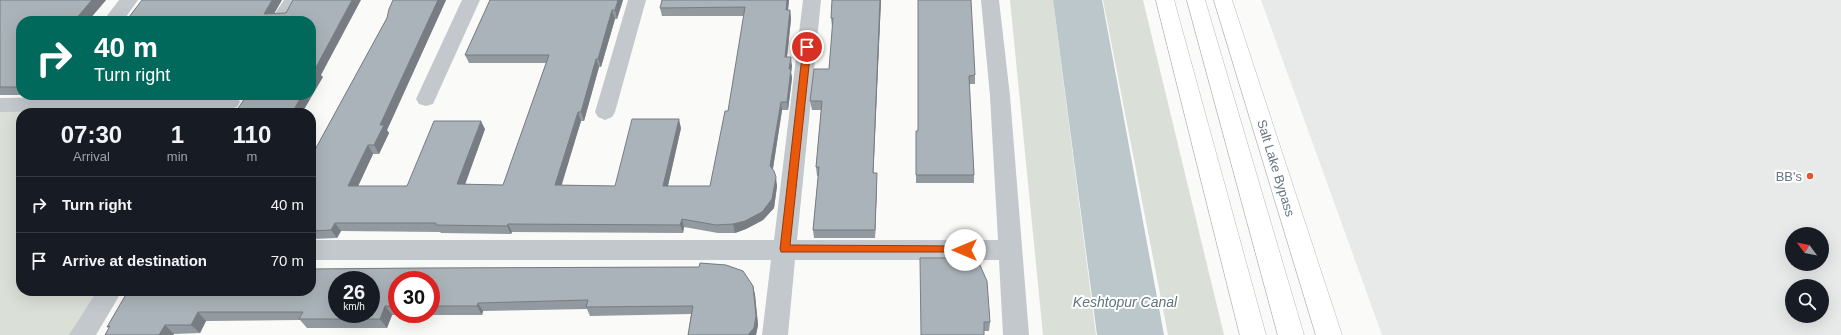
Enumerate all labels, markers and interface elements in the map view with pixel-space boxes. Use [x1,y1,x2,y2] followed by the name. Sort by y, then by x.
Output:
[790,30,824,64] pin
[28,32,80,84] icon: right
[94,32,158,63] text: 40 m
[796,36,818,58] icon: arrive
[94,65,170,85] text: Turn right
[1254,118,1298,219] street label: Salt Lake Bypass
[61,121,122,148] text: 07:30
[171,121,184,148] text: 1
[233,121,271,148] text: 110
[73,149,110,164] text: Arrival
[167,149,188,164] text: min
[246,149,257,164] text: m
[1776,169,1802,184] place label: BB's
[1805,171,1815,181] marker: BB's
[28,194,50,216] icon: right
[62,196,132,213] text: Turn right
[271,196,304,213] text: 40 m
[1785,227,1829,271] north arrow
[1785,227,1829,323] map controls
[944,229,986,271] position arrow
[28,250,50,272] icon: arrive
[62,252,207,269] text: Arrive at destination
[271,252,304,269] text: 70 m
[388,271,440,323] speed limit sign: 30
[1785,279,1829,323] button: search
[343,281,365,303] text: 26
[1073,294,1178,310] water label: Keshtopur Canal
[343,301,365,312] text: km/h

